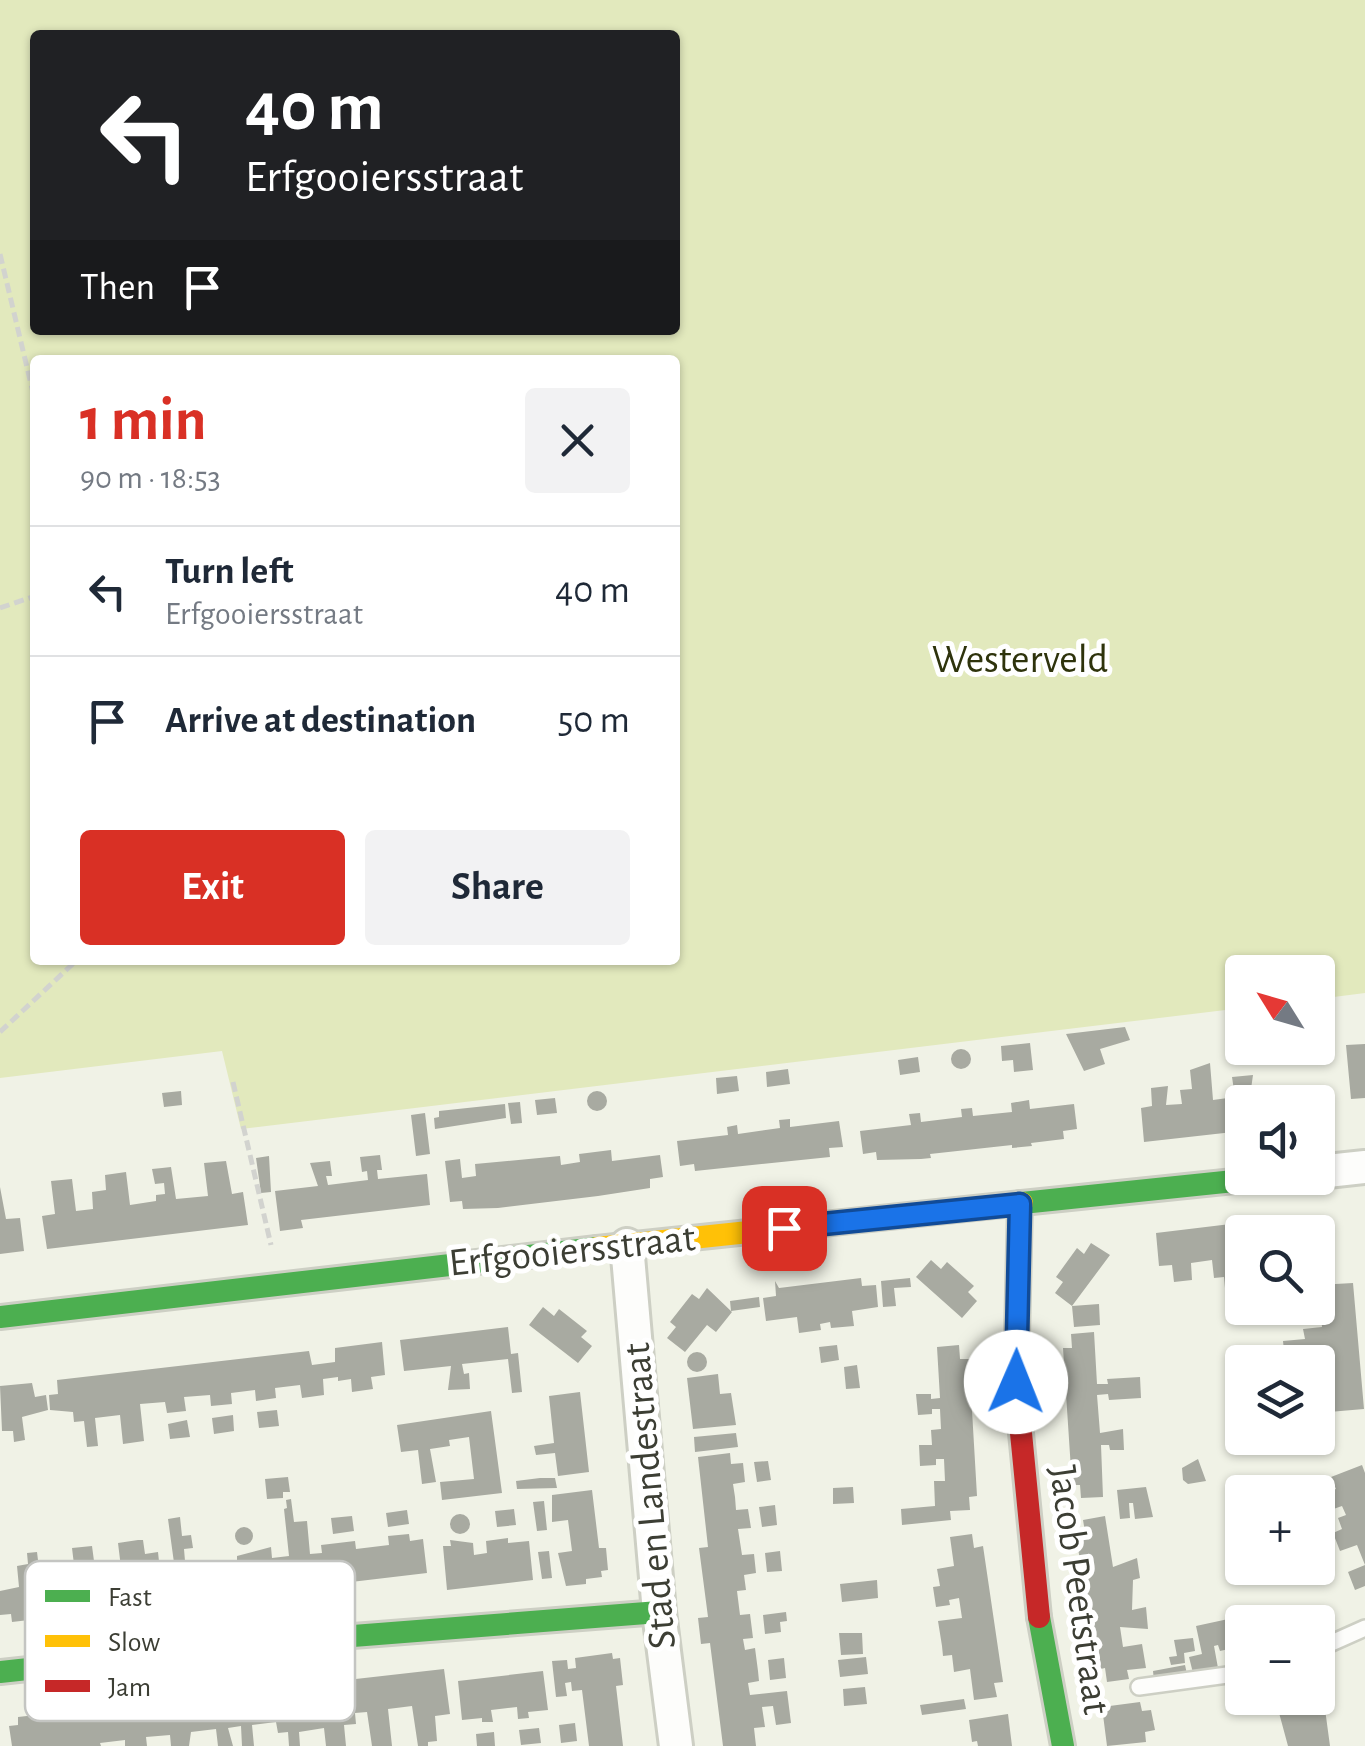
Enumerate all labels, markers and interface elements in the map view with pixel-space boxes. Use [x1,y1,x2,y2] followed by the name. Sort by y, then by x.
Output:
[80,70,210,200] icon: left
[245,73,384,143] text: 40 m
[245,155,523,200] text: Erfgooiersstraat
[175,260,230,315] icon: arrive
[80,269,155,307] text: Then
[525,388,630,493] button: close
[80,391,206,451] text: 1 min
[80,462,221,494] text: 90 m · 18:53
[165,553,293,591] text: Turn left
[80,564,135,619] icon: left
[555,572,630,610] text: 40 m
[165,598,363,630] text: Erfgooiersstraat
[932,640,1108,680] park label: Westerveld
[80,694,135,749] icon: arrive
[165,702,476,740] text: Arrive at destination
[557,702,630,740] text: 50 m
[80,830,345,945] button: Exit
[365,830,630,945] button: Share
[1225,955,1335,1065] north arrow
[1225,955,1335,1715] map controls
[1225,1085,1335,1195] button: sound
[742,1186,827,1271] pin
[757,1201,812,1256] icon: arrive
[1225,1215,1335,1325] button: search
[447,1218,697,1284] street label: Erfgooiersstraat
[964,1330,1068,1434] position arrow
[617,1341,683,1651] street label: Stad en Landestraat
[1225,1345,1335,1455] button: layers
[1042,1463,1116,1717] street label: Jacob Peetstraat
[1225,1475,1335,1585] button: +
[25,1561,355,1721] legend
[108,1584,152,1612] text: Fast
[1225,1605,1335,1715] button: −
[108,1629,160,1657] text: Slow
[108,1674,151,1702] text: Jam

